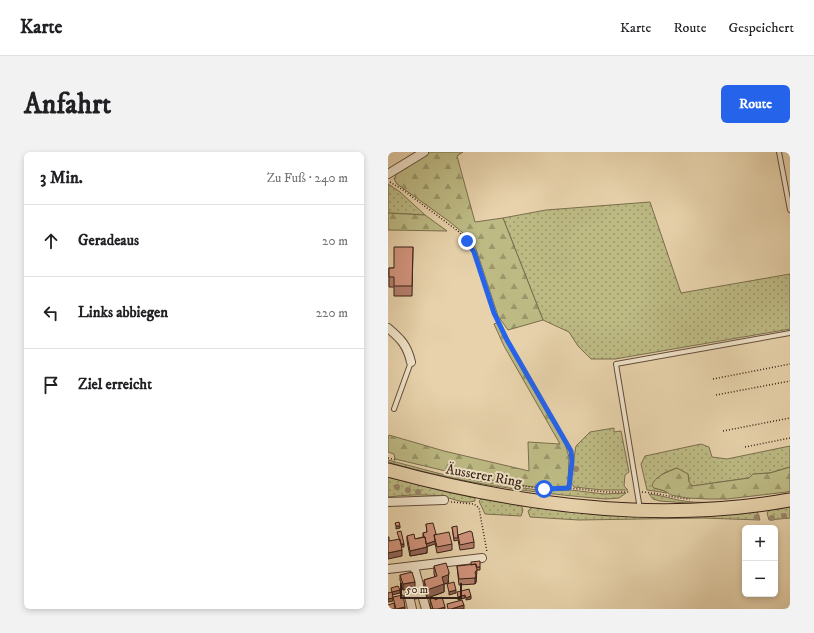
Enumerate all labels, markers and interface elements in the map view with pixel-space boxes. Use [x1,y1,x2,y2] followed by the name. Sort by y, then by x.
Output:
[20,16,62,39] text: Karte
[620,19,651,37] text: Karte
[673,19,706,37] text: Route
[728,19,794,37] text: Gespeichert
[721,85,790,123] button: Route
[24,87,111,122] text: Anfahrt
[40,167,83,189] text: 3 Min.
[267,170,348,186] text: Zu Fuß · 240 m
[40,230,62,252] icon: ahead
[78,231,139,250] text: Geradeaus
[458,232,476,250] route end
[322,233,348,249] text: 20 m
[40,302,62,324] icon: left
[78,303,168,322] text: Links abbiegen
[316,305,348,321] text: 220 m
[40,374,62,396] icon: arrive
[78,375,152,394] text: Ziel erreicht
[444,460,524,492] street label: Äusserer Ring
[535,480,553,498] route start
[742,525,778,597] map controls
[742,525,778,561] button: +
[742,561,778,597] button: −
[400,581,462,600] scale bar
[406,583,428,597] text: 50 m

